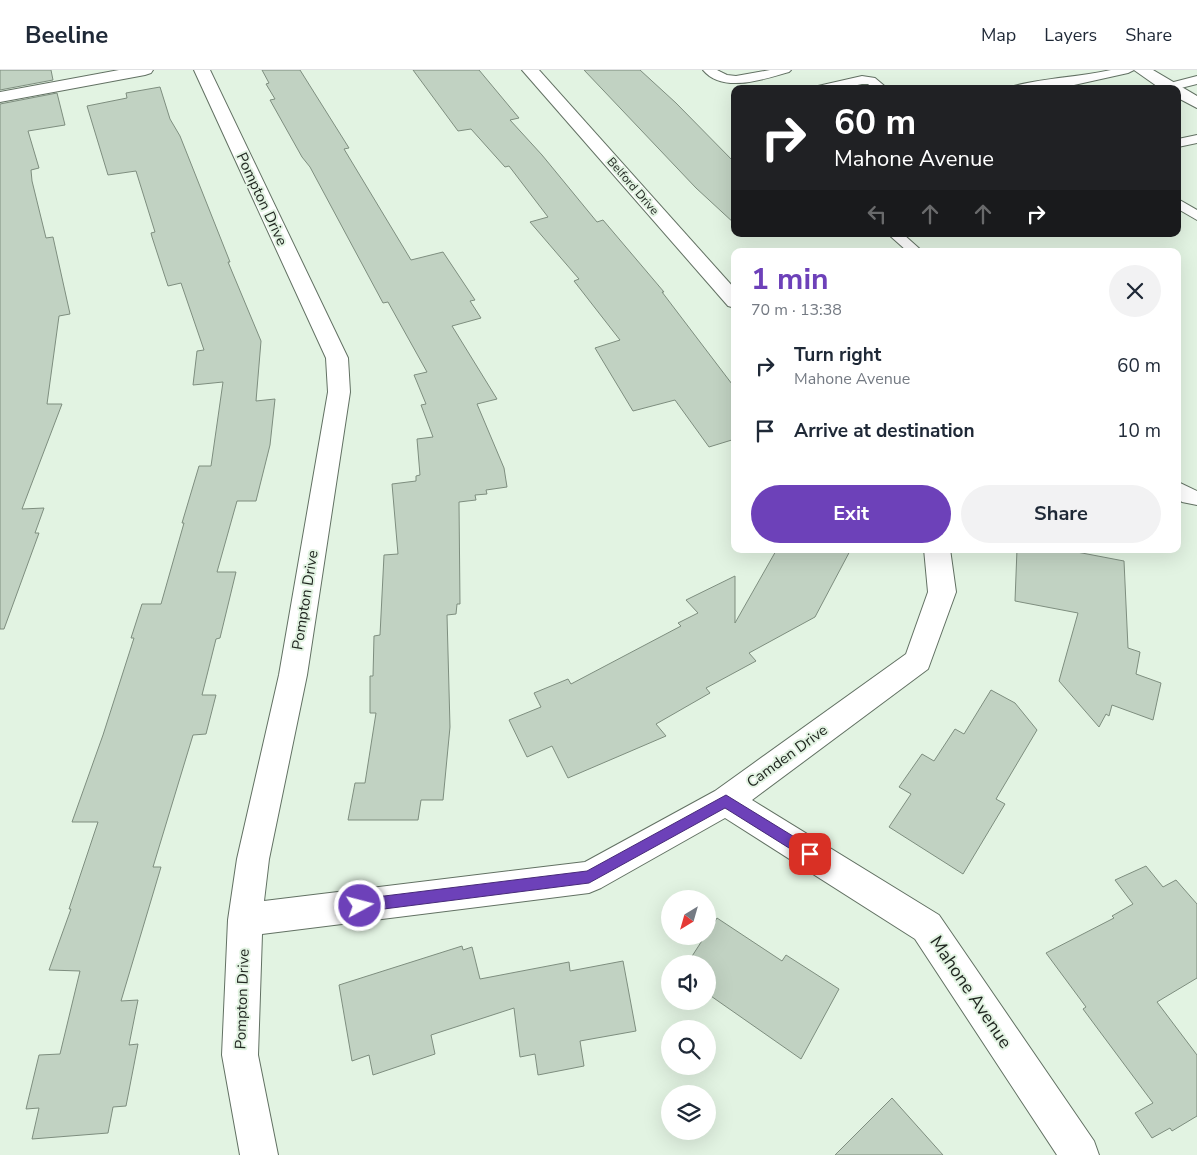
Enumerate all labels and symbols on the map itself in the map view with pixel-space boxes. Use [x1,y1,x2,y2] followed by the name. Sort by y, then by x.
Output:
[232,149,292,249] street label: Pompton Drive
[604,154,662,218] street label: Belford Drive
[287,549,323,651] street label: Pompton Drive
[743,720,831,792] street label: Camden Drive
[789,833,831,875] pin
[333,879,385,931] position arrow
[661,890,716,945] north arrow
[924,931,1018,1053] street label: Mahone Avenue
[230,948,254,1050] street label: Pompton Drive

